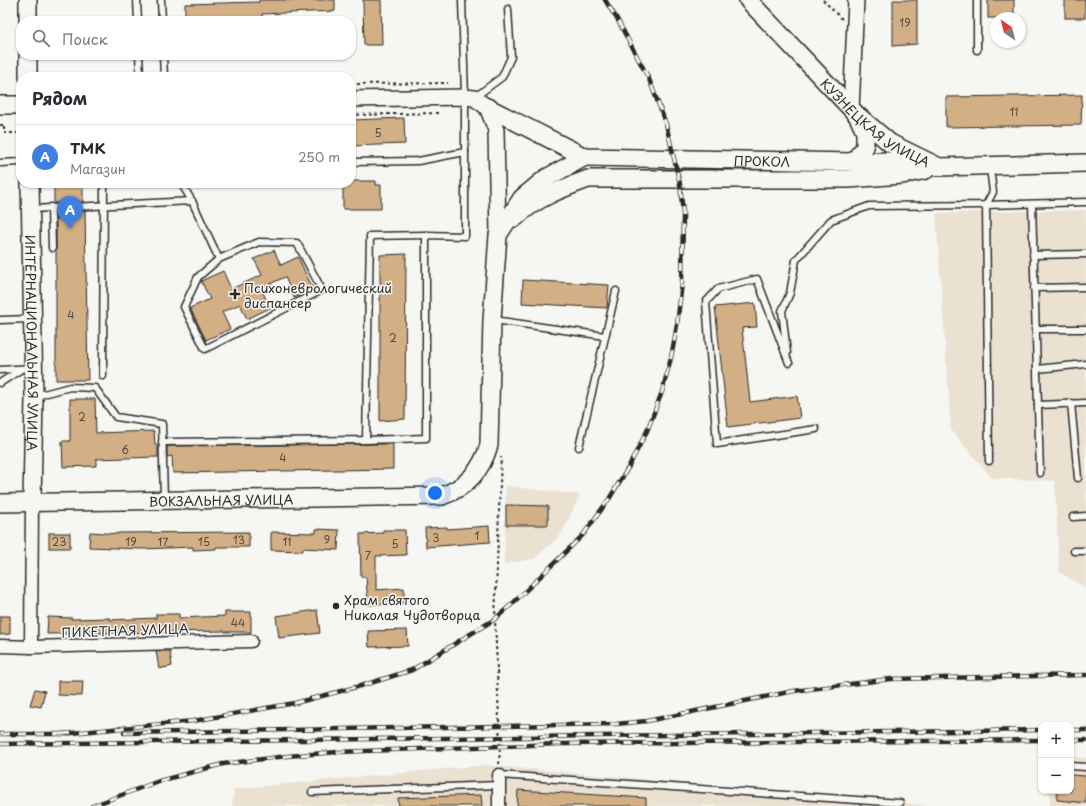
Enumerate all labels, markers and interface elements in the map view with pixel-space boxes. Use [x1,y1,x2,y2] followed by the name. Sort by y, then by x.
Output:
[990,12,1026,48] north arrow
[899,14,911,31] house number: 19
[16,16,356,60] search box
[30,27,52,49] icon: search
[62,27,108,50] text: Поиск
[817,74,934,171] street label: КУЗНЕЦКАЯ УЛИЦА
[32,85,87,111] text: Рядом
[1009,103,1019,120] house number: 11
[374,124,382,141] house number: 5
[70,136,106,159] text: ТМК
[40,147,50,166] text: A
[298,147,340,166] text: 250 m
[734,150,790,170] street label: ПРОКОЛ
[70,159,126,178] text: Магазин
[57,196,83,229] pin: A
[21,235,44,451] street label: ИНТЕРНАЦИОНАЛЬНАЯ УЛИЦА
[244,278,392,312] place label: Психоневрологический диспансер
[229,288,241,300] marker: Психоневрологический диспансер
[67,306,75,323] house number: 4
[389,329,397,346] house number: 2
[78,408,86,425] house number: 2
[121,441,129,458] house number: 6
[279,449,287,466] house number: 4
[425,483,445,503] your location
[148,489,293,510] street label: ВОКЗАЛЬНАЯ УЛИЦА
[475,527,480,544] house number: 1
[432,529,440,546] house number: 3
[233,531,245,548] house number: 13
[324,531,330,548] house number: 9
[52,533,66,550] house number: 23
[125,533,137,550] house number: 19
[158,533,169,550] house number: 17
[198,533,210,550] house number: 15
[282,533,292,550] house number: 11
[391,535,399,552] house number: 5
[365,547,371,564] house number: 7
[344,590,480,624] place label: Храм святого Николая Чудотворца
[331,601,341,611] marker: Храм святого Николая Чудотворца
[231,614,245,631] house number: 44
[61,618,189,642] street label: ПИКЕТНАЯ УЛИЦА
[1038,722,1074,794] map controls
[1038,722,1074,758] button: +
[1038,758,1074,794] button: −

